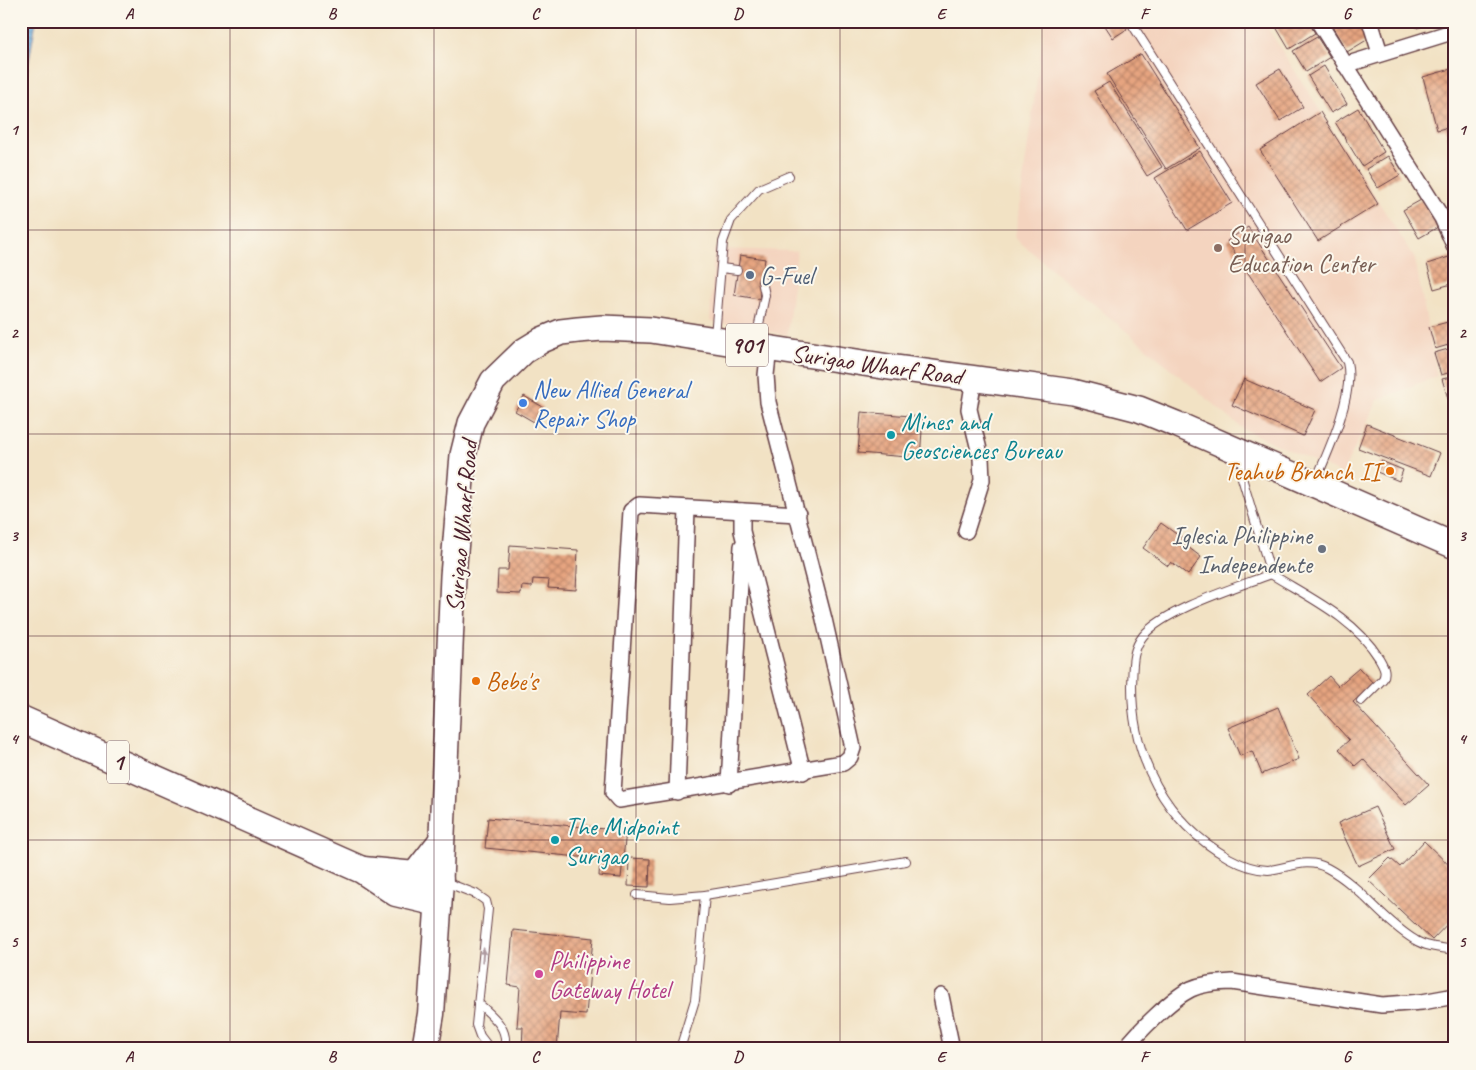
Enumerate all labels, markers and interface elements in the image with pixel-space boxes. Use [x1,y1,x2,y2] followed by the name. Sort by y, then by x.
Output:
[125,4,135,24] text: A
[328,4,338,24] text: B
[531,4,541,24] text: C
[733,4,744,24] text: D
[937,4,948,24] text: E
[1140,4,1151,24] text: F
[1343,4,1353,24] text: G
[10,120,19,140] text: 1
[1458,120,1467,140] text: 1
[1228,219,1378,280] place label: Surigao Education Center
[1212,242,1224,254] marker: Surigao Education Center
[760,260,818,292] place label: G-Fuel
[744,269,756,281] marker: G-Fuel
[10,323,19,343] text: 2
[1458,323,1467,343] text: 2
[726,324,768,366] road number: 901
[789,337,968,393] street label: Surigao Wharf Road
[533,374,693,435] place label: New Allied General Repair Shop
[517,397,529,409] marker: New Allied General Repair Shop
[901,406,1063,467] place label: Mines and Geosciences Bureau
[885,429,897,441] marker: Mines and Geosciences Bureau
[439,436,486,613] street label: Surigao Wharf Road
[1224,456,1385,488] place label: Teahub Branch II
[1384,465,1396,477] marker: Teahub Branch II
[1172,520,1314,581] place label: Iglesia Philippine Independente
[10,526,19,546] text: 3
[1458,526,1467,546] text: 3
[1316,543,1328,555] marker: Iglesia Philippine Independente
[486,666,540,698] place label: Bebe's
[470,675,482,687] marker: Bebe's
[10,729,19,749] text: 4
[1458,729,1467,749] text: 4
[107,740,129,784] road number: 1
[565,811,680,872] place label: The Midpoint Surigao
[549,834,561,846] marker: The Midpoint Surigao
[11,932,20,952] text: 5
[1459,932,1468,952] text: 5
[549,945,675,1006] place label: Philippine Gateway Hotel
[479,946,487,962] one-way arrow
[533,968,545,980] marker: Philippine Gateway Hotel
[125,1047,135,1067] text: A
[328,1047,338,1067] text: B
[531,1047,541,1067] text: C
[733,1047,744,1067] text: D
[937,1047,948,1067] text: E
[1140,1047,1151,1067] text: F
[1343,1047,1353,1067] text: G

